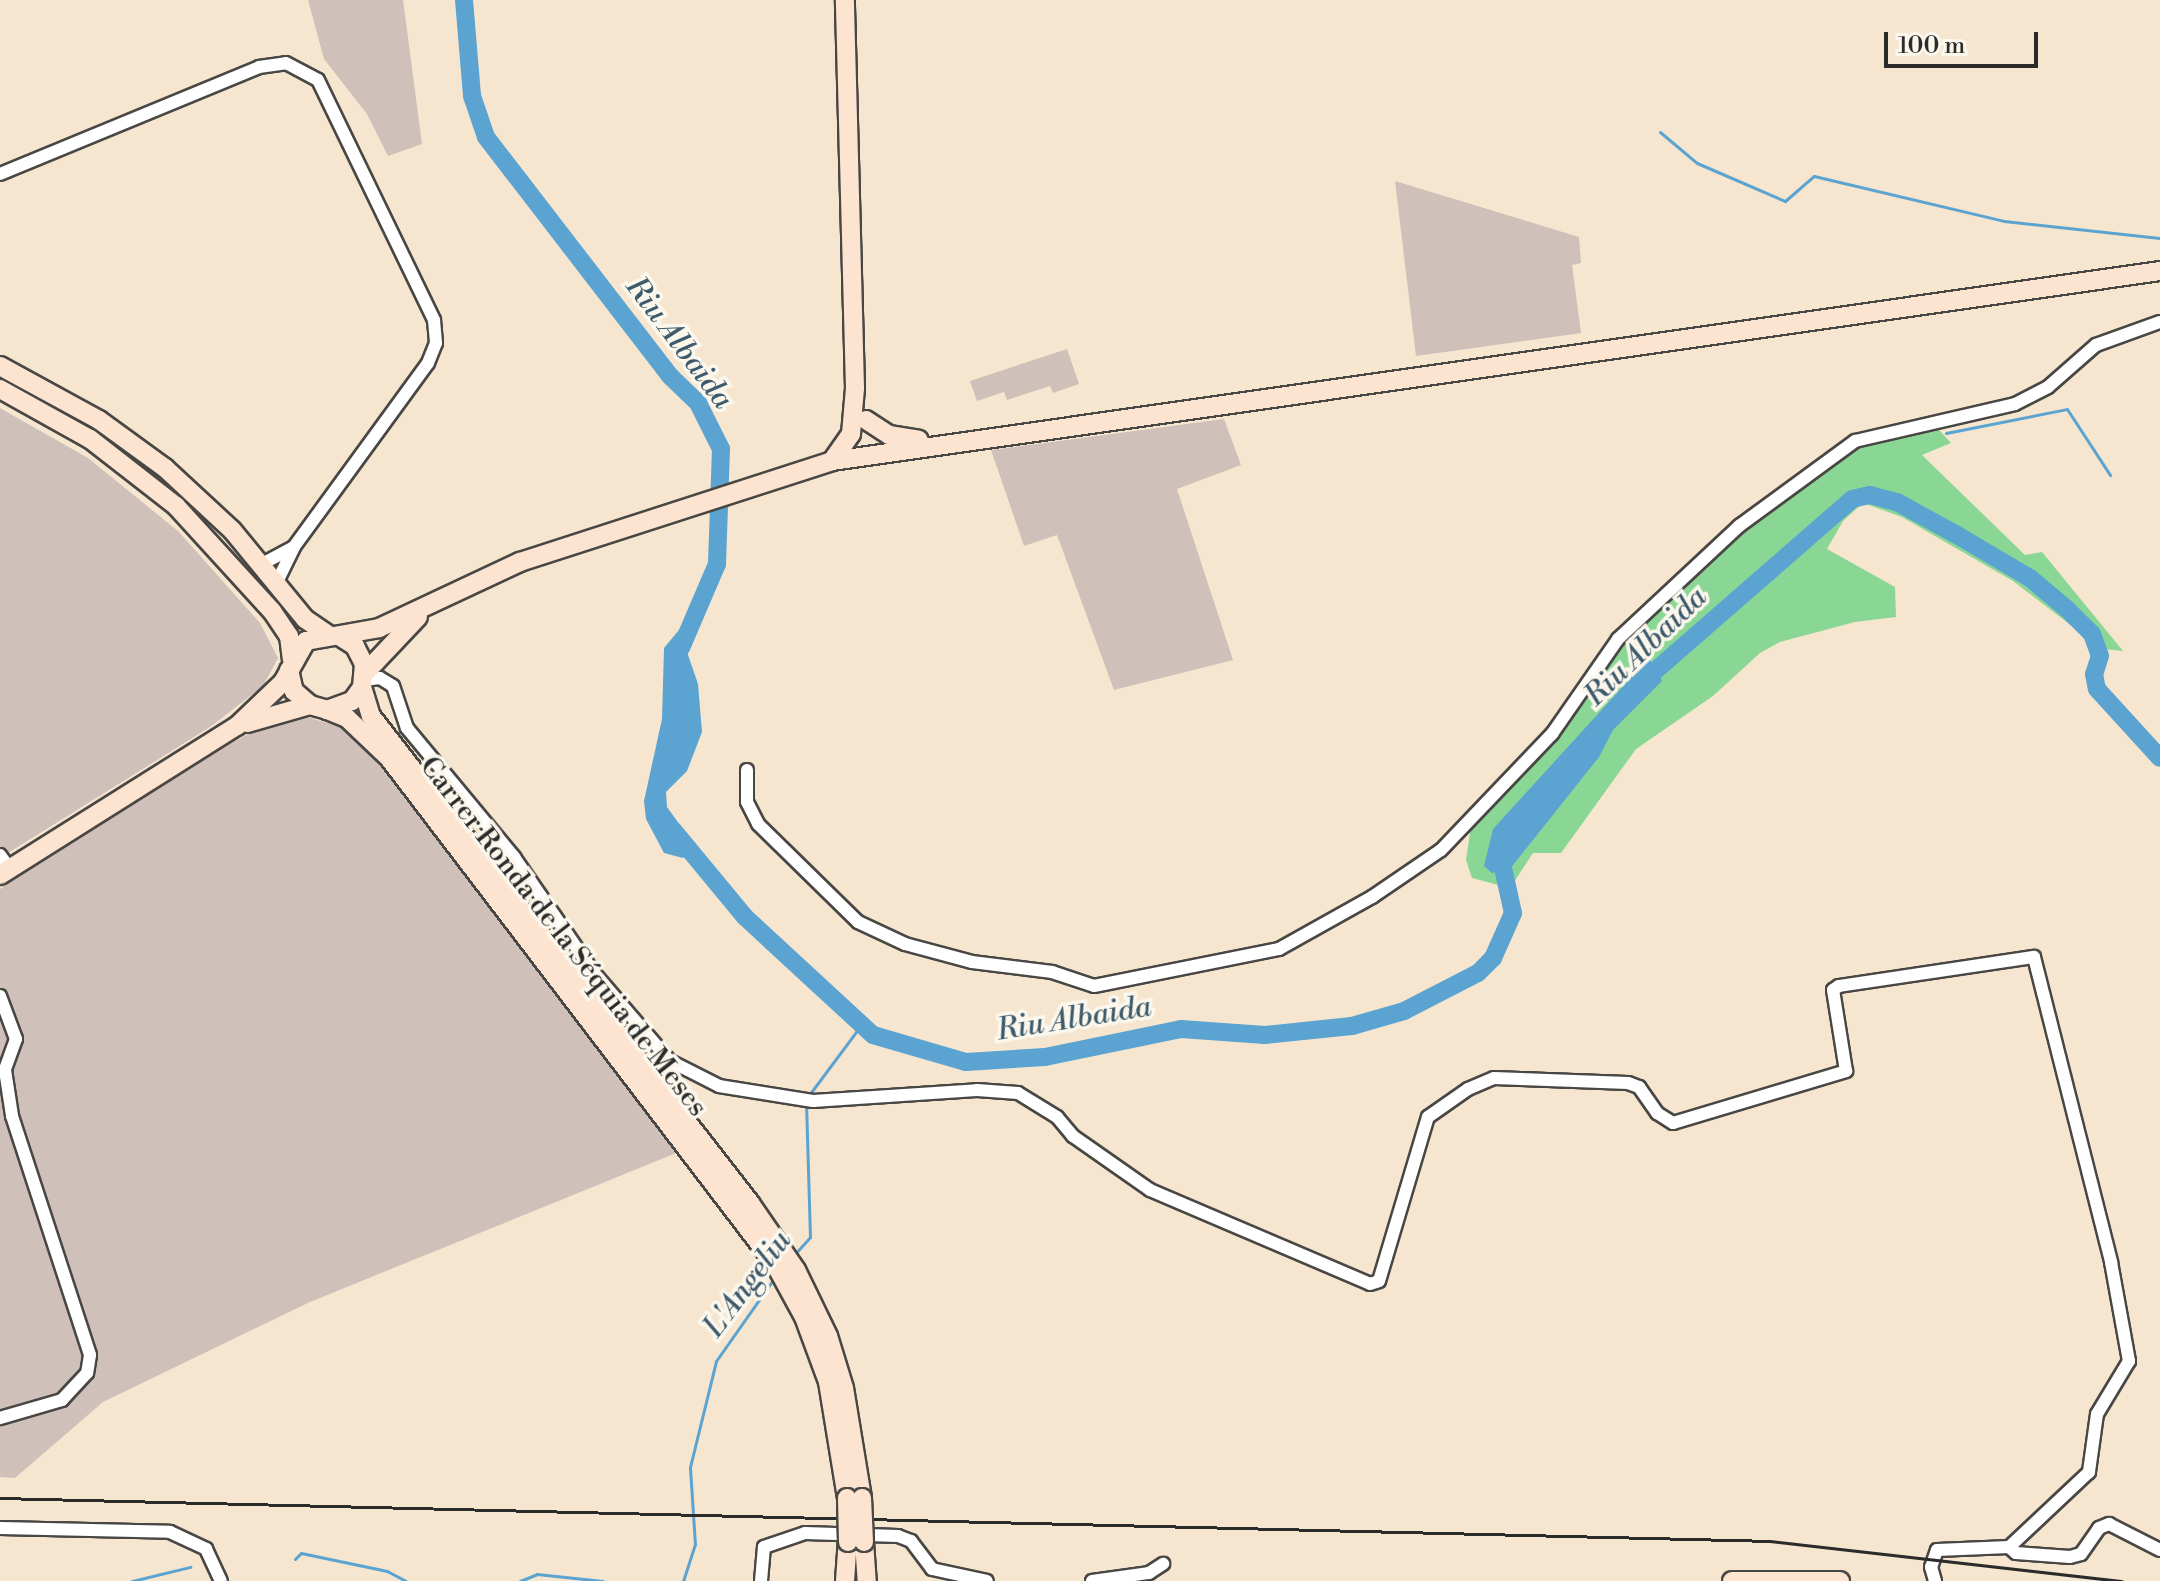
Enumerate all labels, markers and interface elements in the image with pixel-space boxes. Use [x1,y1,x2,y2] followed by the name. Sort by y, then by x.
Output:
[1888,16,2042,66] scale bar
[1898,31,1965,61] text: 100 m
[618,270,740,416] water label: Riu Albaida
[1577,580,1715,714] water label: Riu Albaida
[412,750,714,1124] street label: Carrer Ronda de la Séquia de Meses
[994,989,1154,1049] water label: Riu Albaida
[696,1224,800,1344] water label: L'Angeliu

